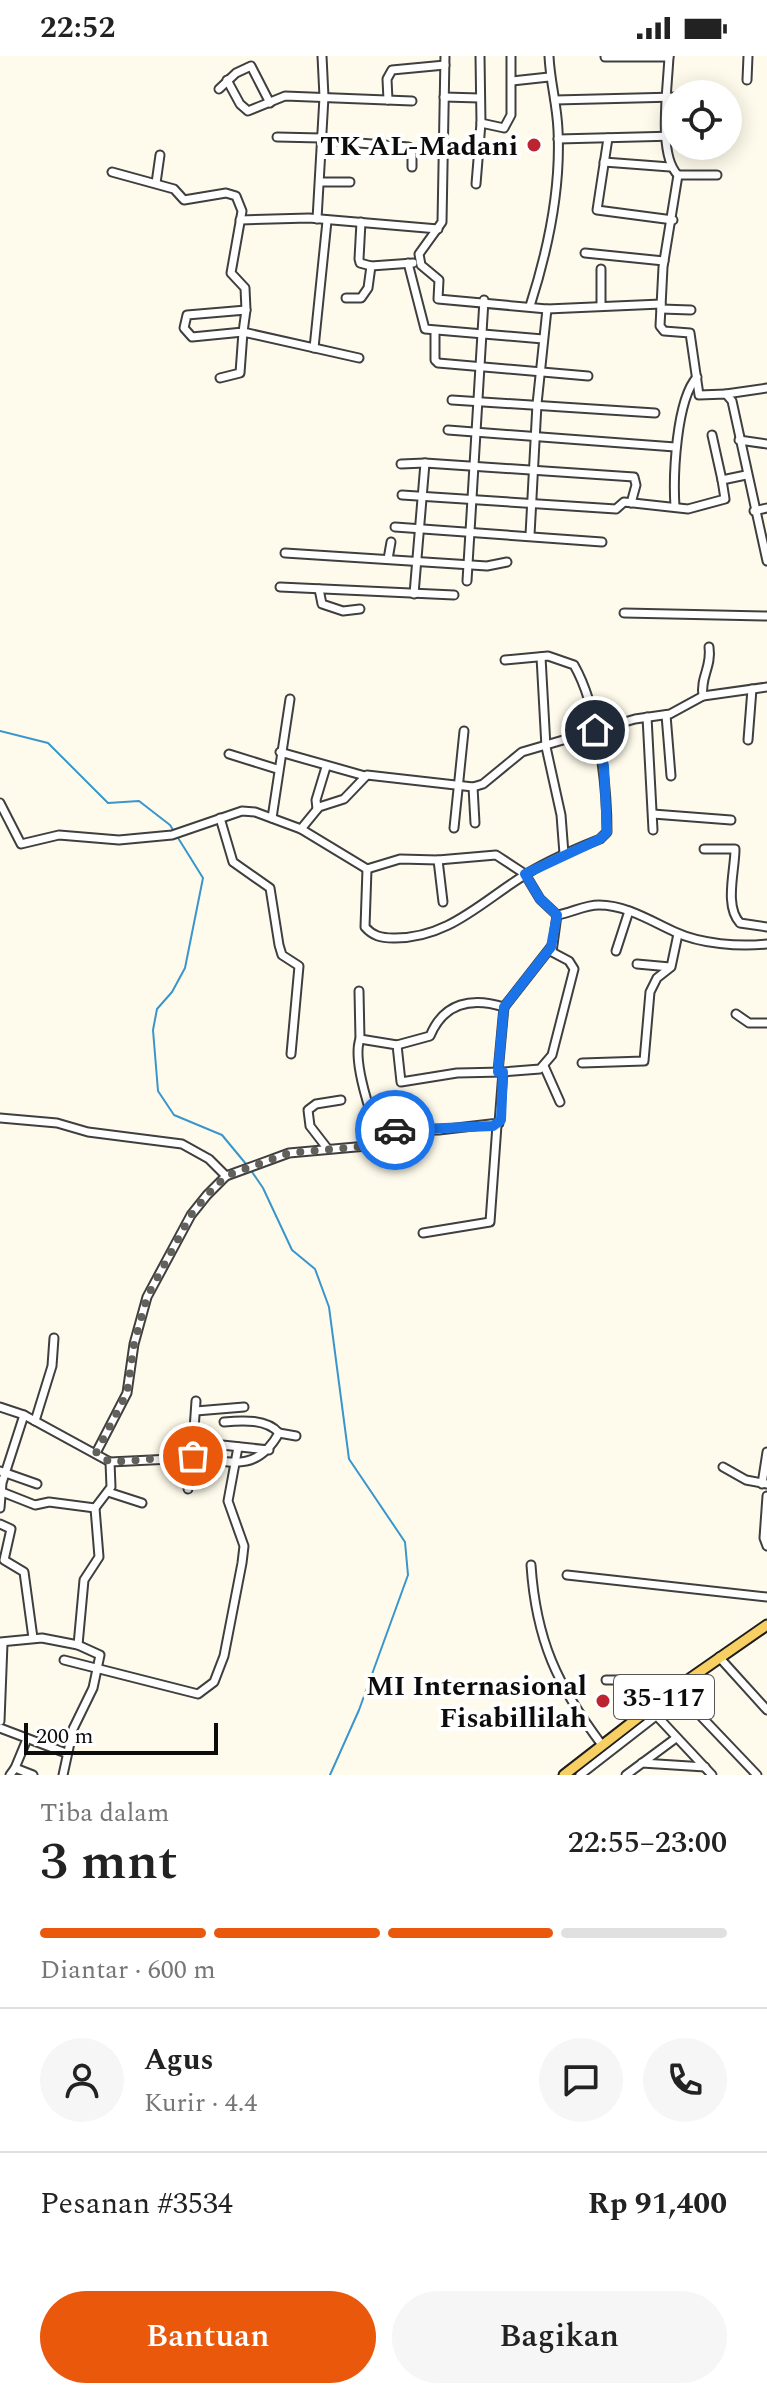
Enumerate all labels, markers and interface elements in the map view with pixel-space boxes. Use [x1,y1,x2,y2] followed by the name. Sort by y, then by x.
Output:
[40,5,115,51] text: 22:52
[662,80,742,160] map controls
[662,80,742,160] button: locate
[320,125,518,168] place label: TK AL-Madani
[525,136,543,154] marker: TK AL-Madani
[561,696,629,764] pin
[573,708,617,752] icon: home
[355,1090,435,1170] courier
[373,1108,417,1152] icon: car
[159,1422,227,1490] pin
[171,1434,215,1478] icon: bag
[366,1665,587,1740] place label: MI Internasional Fisabillilah
[614,1675,714,1719] road number: 35-117
[594,1692,612,1710] marker: MI Internasional Fisabillilah
[24,1719,218,1755] scale bar
[36,1720,93,1753] text: 200 m
[40,1793,169,1833] text: Tiba dalam
[568,1820,727,1866] text: 22:55–23:00
[40,1823,178,1902] text: 3 mnt
[40,1950,216,1990] text: Diantar · 600 m
[144,2037,214,2083] text: Agus
[40,2038,124,2122] button: person
[539,2038,623,2122] button: chat
[643,2038,727,2122] button: phone
[144,2083,257,2123] text: Kurir · 4.4
[40,2181,233,2227] text: Pesanan #3534
[588,2181,727,2227] text: Rp 91,400
[40,2291,376,2383] button: Bantuan
[392,2291,727,2383] button: Bagikan

